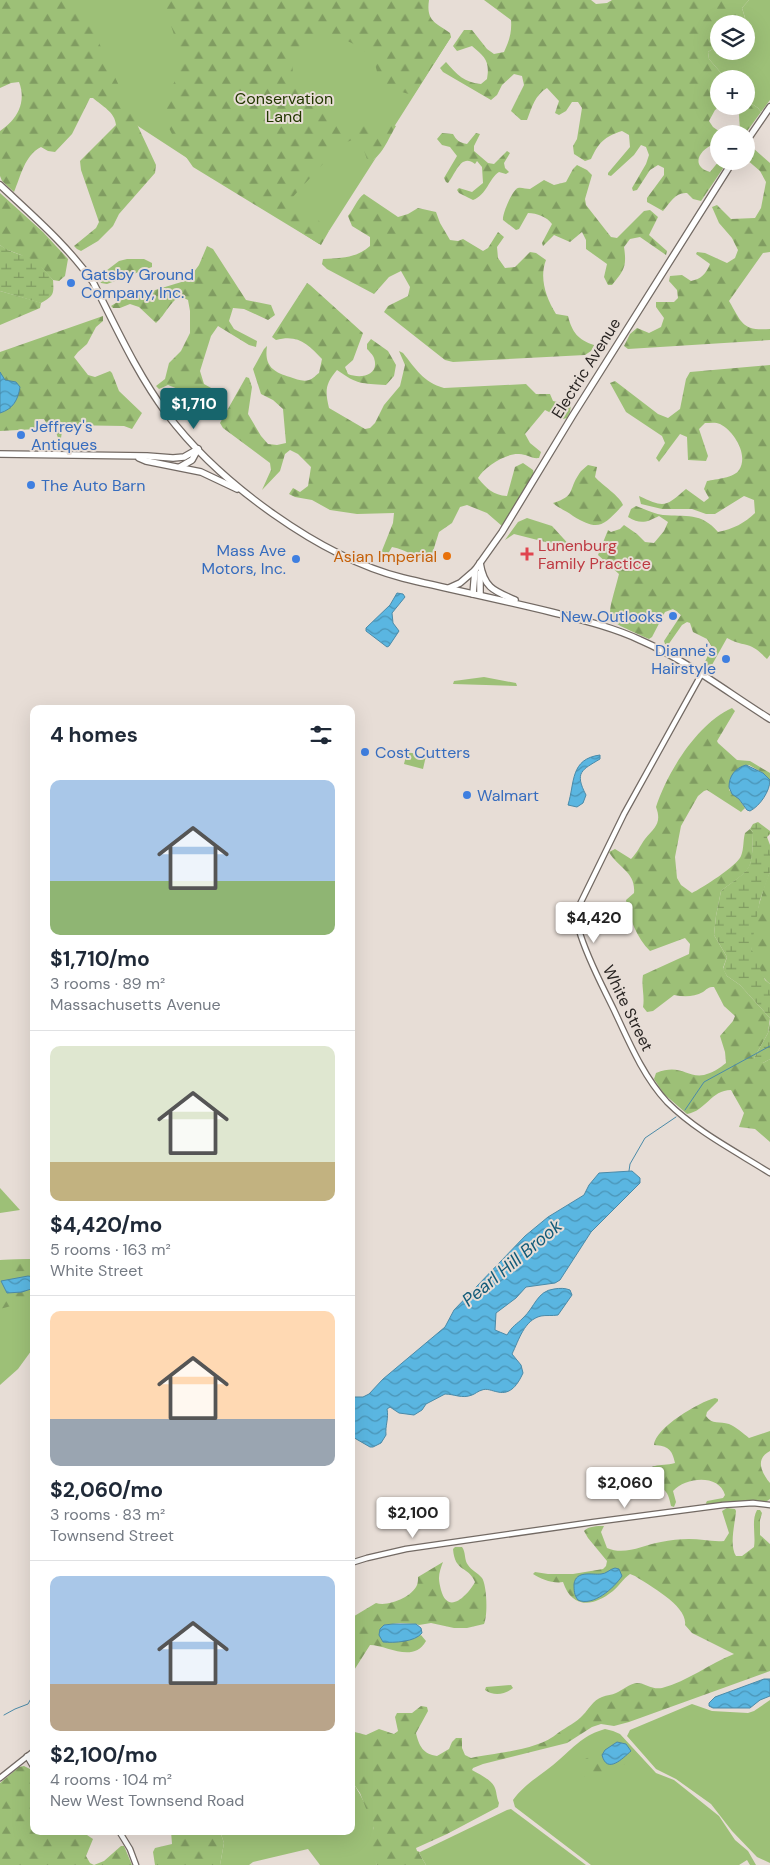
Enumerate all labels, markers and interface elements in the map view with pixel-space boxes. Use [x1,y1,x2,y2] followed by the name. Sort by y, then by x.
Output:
[710,15,755,170] map controls
[710,15,755,60] button: layers
[710,70,755,115] button: +
[235,88,333,127] park label: Conservation Land
[710,125,755,170] button: −
[81,264,194,303] place label: Gatsby Ground Company, Inc.
[65,277,77,289] marker: Gatsby Ground Company, Inc.
[547,314,625,422] street label: Electric Avenue
[153,388,235,430] pin: $1,710
[171,393,217,414] text: $1,710
[31,416,97,455] place label: Jeffrey's Antiques
[15,429,27,441] marker: Jeffrey's Antiques
[41,475,145,496] place label: The Auto Barn
[25,479,37,491] marker: The Auto Barn
[538,535,651,574] place label: Lunenburg Family Practice
[201,540,286,579] place label: Mass Ave Motors, Inc.
[333,546,437,567] place label: Asian Imperial
[520,547,534,561] marker: Lunenburg Family Practice
[441,550,453,562] marker: Asian Imperial
[290,553,302,565] marker: Mass Ave Motors, Inc.
[561,606,663,627] place label: New Outlooks
[667,610,679,622] marker: New Outlooks
[651,640,716,679] place label: Dianne's Hairstyle
[720,653,732,665] marker: Dianne's Hairstyle
[50,721,138,749] text: 4 homes
[307,721,335,749] icon: filters
[375,742,470,763] place label: Cost Cutters
[359,746,371,758] marker: Cost Cutters
[477,785,539,806] place label: Walmart
[461,789,473,801] marker: Walmart
[148,813,238,903] icon: home
[553,902,635,944] pin: $4,420
[567,907,621,928] text: $4,420
[50,945,150,973] text: $1,710/mo
[598,961,658,1055] street label: White Street
[50,973,165,994] text: 3 rooms · 89 m²
[50,994,221,1015] text: Massachusetts Avenue
[148,1078,238,1168] icon: home
[50,1211,162,1239] text: $4,420/mo
[457,1214,568,1312] water label: Pearl Hill Brook
[50,1239,171,1260] text: 5 rooms · 163 m²
[50,1260,143,1281] text: White Street
[148,1343,238,1433] icon: home
[584,1466,666,1509] pin: $2,060
[597,1472,653,1493] text: $2,060
[50,1476,163,1504] text: $2,060/mo
[372,1496,454,1539] pin: $2,100
[387,1502,439,1523] text: $2,100
[50,1504,165,1525] text: 3 rooms · 83 m²
[50,1525,174,1546] text: Townsend Street
[148,1608,238,1698] icon: home
[50,1741,157,1769] text: $2,100/mo
[50,1769,172,1790] text: 4 rooms · 104 m²
[50,1790,244,1811] text: New West Townsend Road

